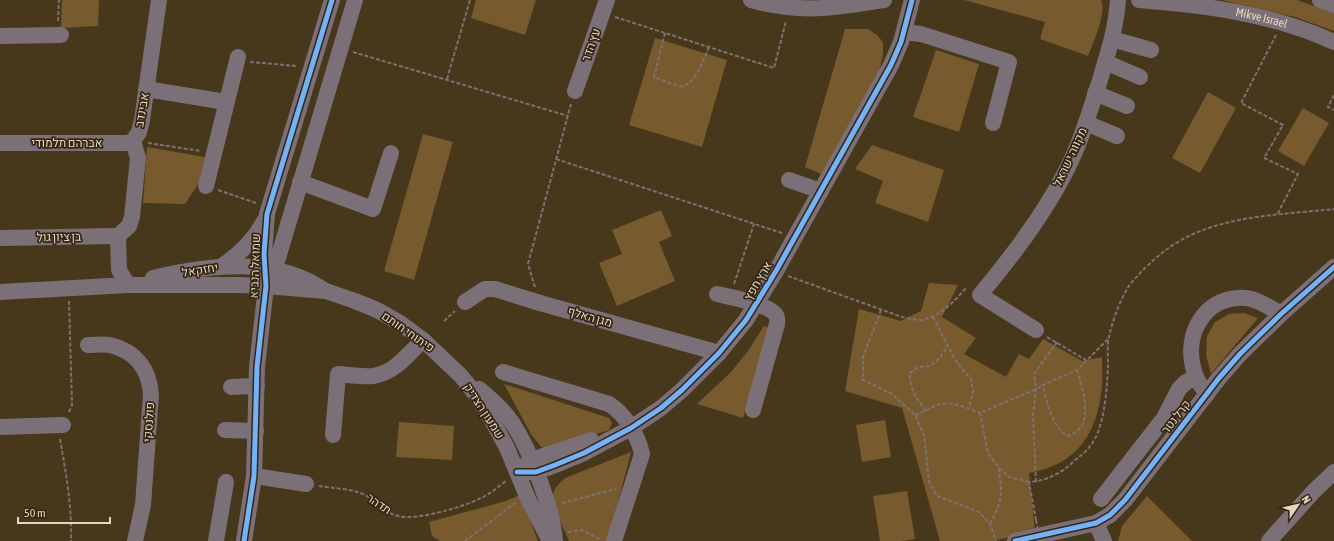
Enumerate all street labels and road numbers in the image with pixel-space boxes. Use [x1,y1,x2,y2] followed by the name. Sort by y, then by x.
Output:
[1234,5,1290,31] street label: Mikve Israel
[579,27,603,63] street label: עץ הדר
[132,91,152,128] street label: אבינדב
[1050,125,1090,189] street label: מקווה ישראל
[32,136,103,150] street label: אברהם תלמודי
[37,230,82,244] street label: בן ציון גול
[247,233,263,299] street label: שמואל הנביא
[741,259,775,303] street label: ארץ חפץ
[181,260,219,280] street label: יחזקאל
[566,304,614,330] street label: מגן האלף
[379,309,437,355] street label: פיתוחי חותם
[461,380,507,442] street label: שמעון הצדיק
[1159,397,1193,437] street label: קרל נטר
[141,401,157,443] street label: פולנסקי
[364,491,394,517] street label: תדהר

